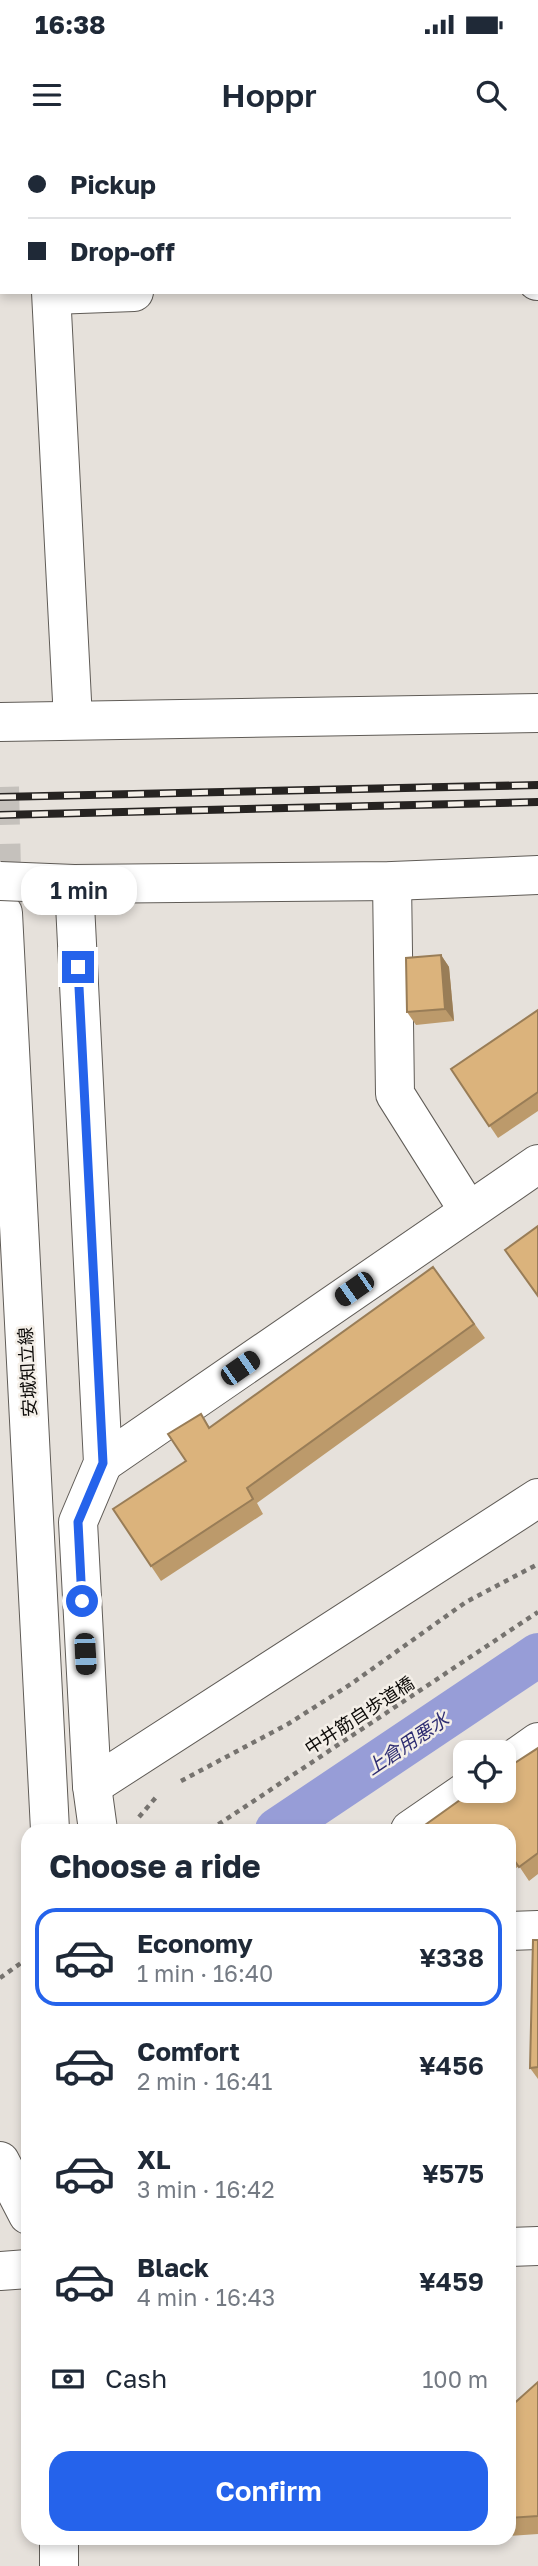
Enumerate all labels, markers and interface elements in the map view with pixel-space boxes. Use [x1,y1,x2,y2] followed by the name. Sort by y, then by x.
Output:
[35,9,106,40] text: 16:38
[28,76,66,114] icon: menu
[221,76,317,114] text: Hoppr
[472,76,510,114] icon: search
[70,169,156,200] text: Pickup
[70,236,175,267] text: Drop-off
[20,866,136,914] callout: 1 min
[50,876,108,904] text: 1 min
[62,951,94,983] route end
[331,1268,378,1310] car
[14,1326,40,1418] street label: 安城知立線
[217,1347,264,1389] car
[66,1585,98,1617] route start
[74,1632,97,1676] car
[300,1671,418,1759] street label: 中井筋自歩道橋
[361,1706,454,1779] water label: 上倉用悪水
[453,1740,516,1803] map controls
[453,1740,516,1803] button: locate
[49,1847,261,1885] text: Choose a ride
[53,1926,116,1989] icon: car
[137,1928,253,1959] text: Economy
[419,1942,484,1973] text: ¥338
[137,1959,273,1987] text: 1 min · 16:40
[53,2034,116,2097] icon: car
[137,2036,240,2067] text: Comfort
[419,2050,484,2081] text: ¥456
[137,2067,272,2095] text: 2 min · 16:41
[53,2142,116,2205] icon: car
[137,2144,171,2175] text: XL
[422,2158,484,2189] text: ¥575
[137,2175,275,2203] text: 3 min · 16:42
[53,2250,116,2313] icon: car
[137,2252,209,2283] text: Black
[419,2266,484,2297] text: ¥459
[137,2283,275,2311] text: 4 min · 16:43
[49,2360,87,2398] icon: cash
[105,2363,167,2394] text: Cash
[422,2365,488,2393] text: 100 m
[49,2451,488,2531] button: Confirm

